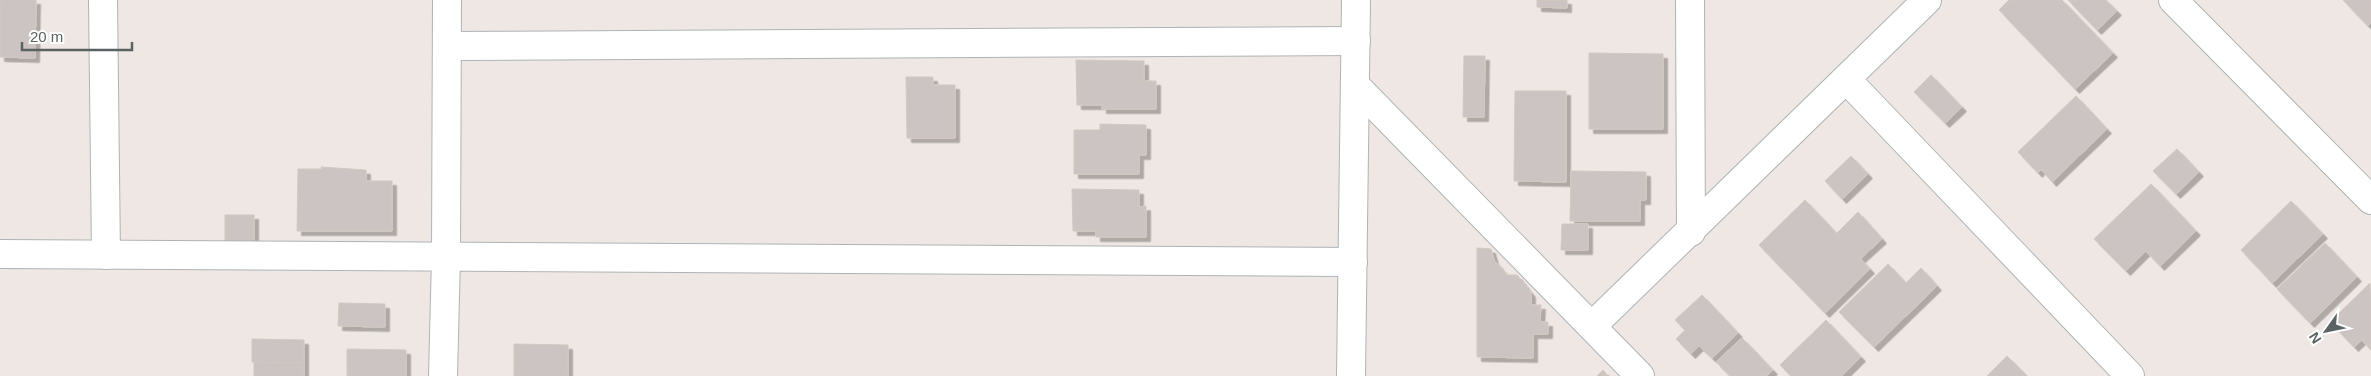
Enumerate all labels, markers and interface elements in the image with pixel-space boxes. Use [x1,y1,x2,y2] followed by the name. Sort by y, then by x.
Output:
[22,20,132,52] scale bar
[30,28,63,45] text: 20 m
[2301,306,2351,356] north arrow
[2306,329,2325,347] text: N

